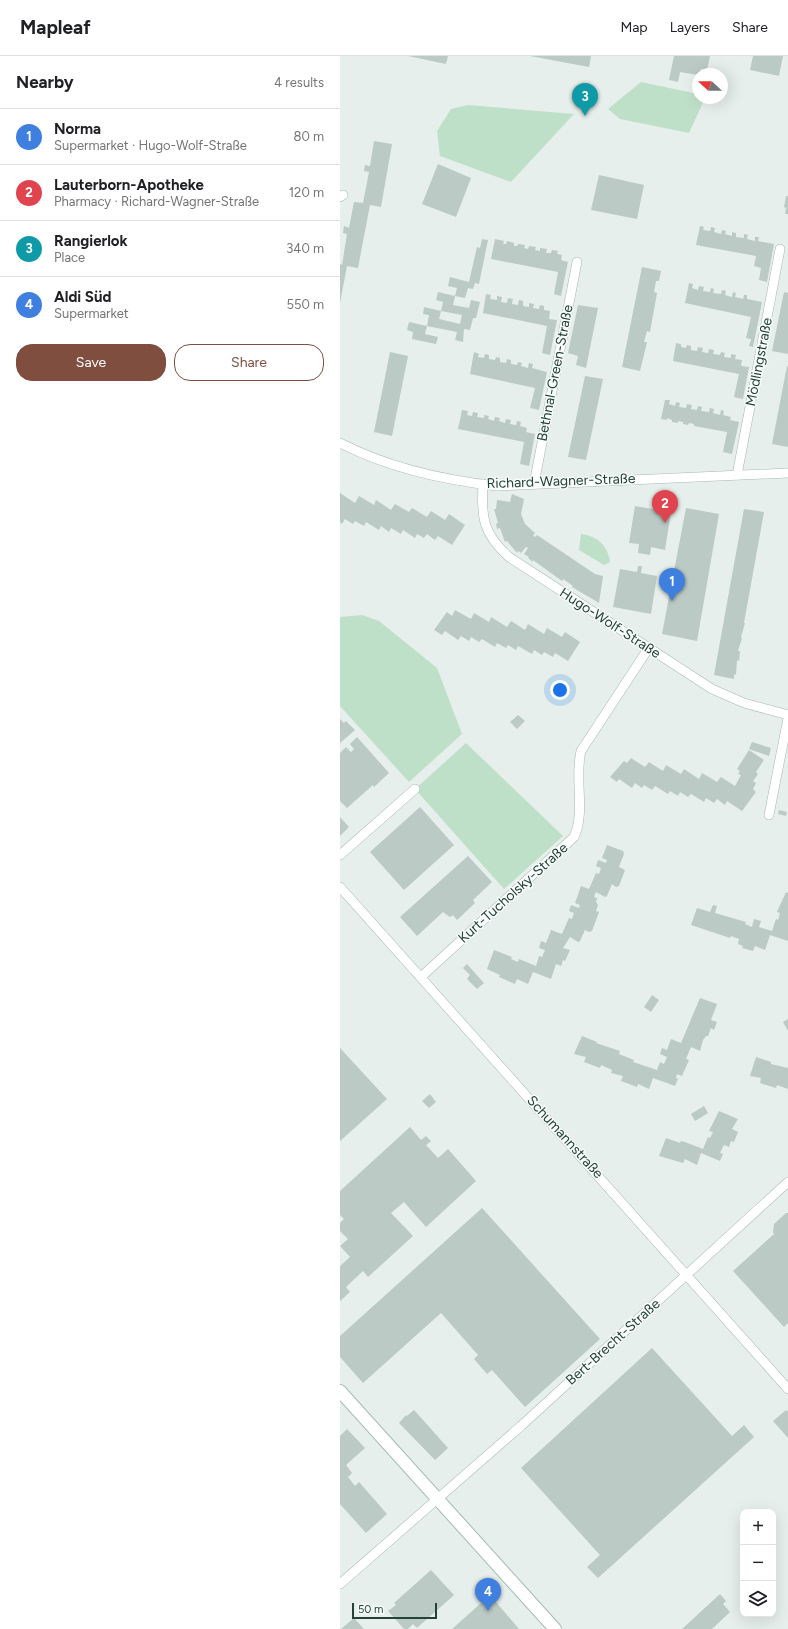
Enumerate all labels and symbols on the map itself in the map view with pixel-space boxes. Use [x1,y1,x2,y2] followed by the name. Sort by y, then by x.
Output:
[692,68,728,104] north arrow
[572,83,598,116] pin: 3
[533,303,577,443] street label: Bethnal-Green-Straße
[742,316,776,408] street label: Mödlingstraße
[486,470,636,492] street label: Richard-Wagner-Straße
[652,490,678,523] pin: 2
[659,568,685,601] pin: 1
[556,584,664,662] street label: Hugo-Wolf-Straße
[550,680,570,700] your location
[455,839,572,947] street label: Kurt-Tucholsky-Straße
[523,1092,607,1182] street label: Schumannstraße
[562,1295,664,1389] street label: Bert-Brecht-Straße
[475,1578,501,1611] pin: 4
[352,1601,437,1620] scale bar

